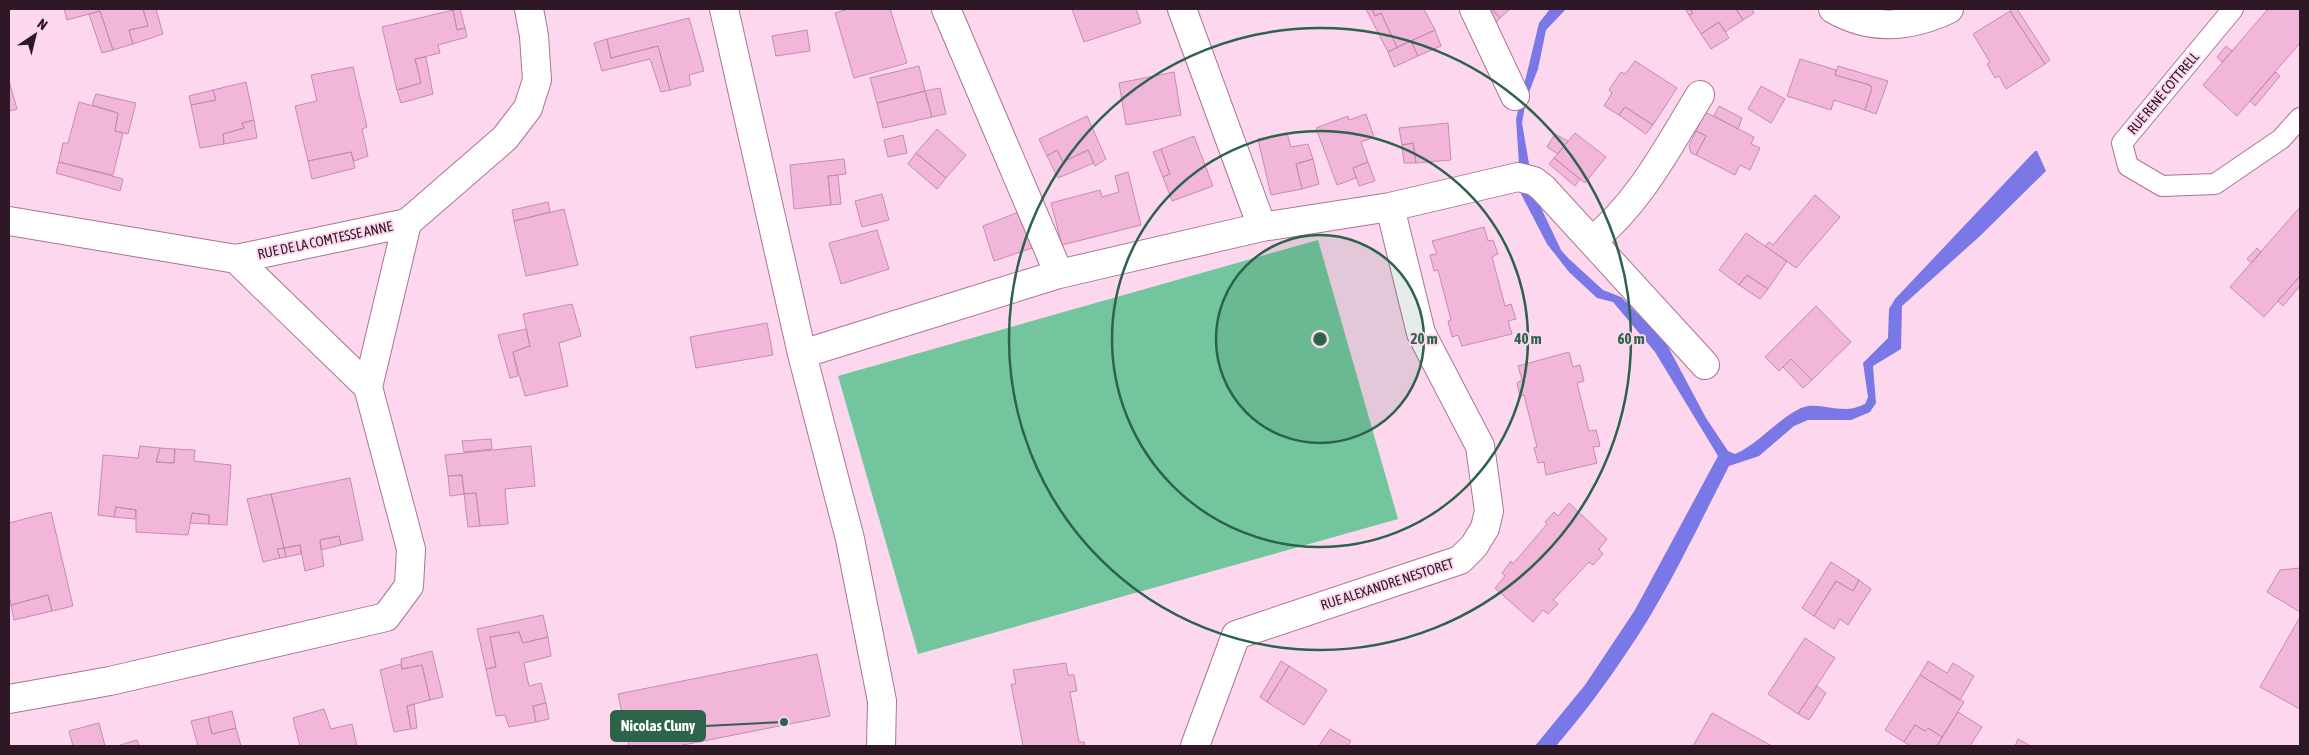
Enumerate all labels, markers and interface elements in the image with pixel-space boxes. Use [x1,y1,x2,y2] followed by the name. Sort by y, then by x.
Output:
[10,10,60,60] north arrow
[34,15,50,33] text: N
[2124,48,2202,137] street label: RUE RENÉ COTTRELL
[256,218,394,262] street label: RUE DE LA COMTESSE ANNE
[1311,330,1329,348] centre of rings
[1411,330,1438,347] text: 20 m
[1514,330,1542,347] text: 40 m
[1618,330,1645,347] text: 60 m
[1319,555,1455,613] street label: RUE ALEXANDRE NESTORET
[611,711,705,741] callout: Nicolas Cluny
[621,717,696,734] text: Nicolas Cluny

